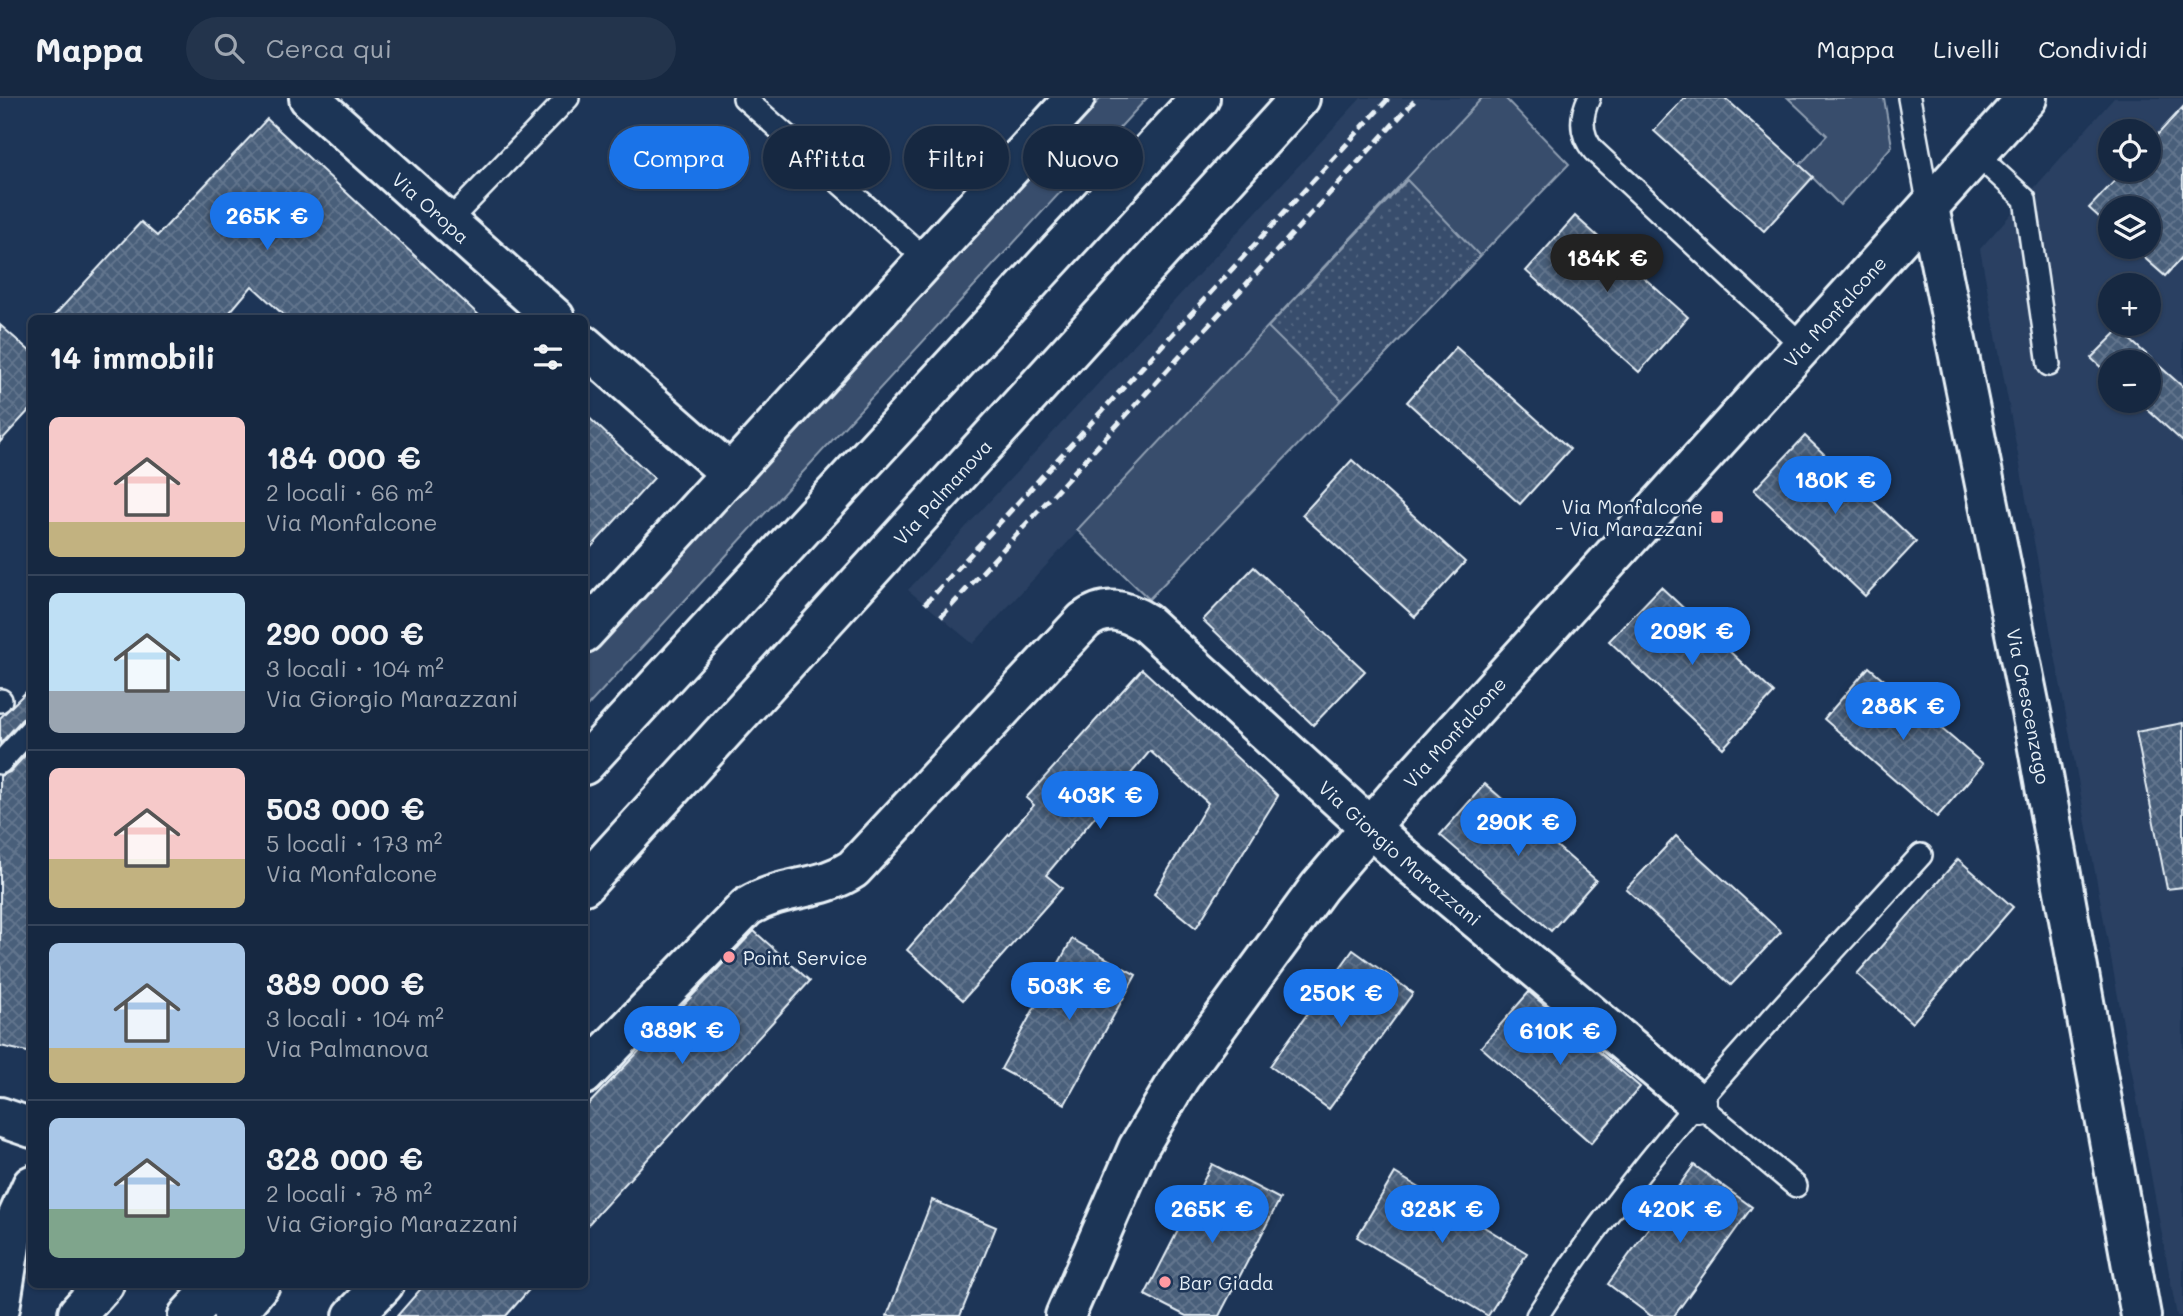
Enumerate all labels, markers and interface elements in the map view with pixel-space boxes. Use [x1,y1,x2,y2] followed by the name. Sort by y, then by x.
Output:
[186,17,676,80] search box
[35,27,144,70] text: Mappa
[210,29,248,67] icon: search
[266,31,392,65] text: Cerca qui
[1817,33,1895,64] text: Mappa
[1933,33,2000,64] text: Livelli
[2038,33,2148,64] text: Condividi
[2098,119,2161,413] map controls
[2098,119,2161,182] button: locate
[609,126,749,189] chip: Compra
[763,126,890,189] chip: Affitta
[904,126,1009,189] chip: Filtri
[1023,126,1143,189] chip: Nuovo
[387,166,475,248] street label: Via Oropa
[210,192,324,252] pin: 265K €
[2098,196,2161,259] button: layers
[226,200,308,230] text: 265K €
[1550,234,1664,294] pin: 184K €
[1566,242,1648,272] text: 184K €
[1778,250,1891,372] street label: Via Monfalcone
[2098,273,2161,336] button: +
[49,337,216,377] text: 14 immobili
[529,338,567,376] icon: filters
[2098,350,2161,413] button: −
[887,433,997,550] street label: Via Palmanova
[266,437,421,477] text: 184 000 €
[105,445,189,529] icon: home
[1778,456,1892,516] pin: 180K €
[1794,464,1876,494] text: 180K €
[266,477,433,507] text: 2 locali · 66 m²
[1555,494,1703,541] place label: Via Monfalcone - Via Marazzani
[266,507,437,537] text: Via Monfalcone
[1709,509,1725,525] marker: Via Monfalcone - Via Marazzani
[1635,608,1749,667] pin: 209K €
[266,613,424,653] text: 290 000 €
[1650,615,1734,645] text: 209K €
[105,621,189,705] icon: home
[2002,626,2057,786] street label: Via Crescenzago
[266,653,444,683] text: 3 locali · 104 m²
[1397,671,1511,793] street label: Via Monfalcone
[1846,682,1960,742] pin: 288K €
[266,683,518,713] text: Via Giorgio Marazzani
[1861,690,1945,720] text: 288K €
[1043,772,1157,831] pin: 403K €
[1314,774,1487,931] street label: Via Giorgio Marazzani
[1057,779,1143,809] text: 403K €
[266,788,425,828] text: 503 000 €
[105,796,189,880] icon: home
[1461,798,1575,858] pin: 290K €
[1476,806,1560,836] text: 290K €
[266,828,443,858] text: 5 locali · 173 m²
[266,858,437,888] text: Via Monfalcone
[743,945,867,970] place label: Point Service
[721,949,737,965] marker: Point Service
[1012,962,1126,1022] pin: 503K €
[266,963,424,1003] text: 389 000 €
[1027,970,1111,1000] text: 503K €
[1284,970,1398,1029] pin: 250K €
[105,971,189,1055] icon: home
[1299,977,1383,1007] text: 250K €
[266,1003,444,1033] text: 3 locali · 104 m²
[625,1006,739,1066] pin: 389K €
[1503,1007,1617,1067] pin: 610K €
[640,1014,724,1044] text: 389K €
[1520,1015,1600,1045] text: 610K €
[266,1033,429,1063] text: Via Palmanova
[266,1138,423,1178] text: 328 000 €
[105,1146,189,1230] icon: home
[266,1178,432,1208] text: 2 locali · 78 m²
[1155,1186,1269,1245] pin: 265K €
[1385,1186,1499,1245] pin: 328K €
[1623,1186,1737,1245] pin: 420K €
[1171,1193,1253,1223] text: 265K €
[1401,1193,1483,1223] text: 328K €
[1638,1193,1722,1223] text: 420K €
[266,1208,518,1238] text: Via Giorgio Marazzani
[1179,1270,1274,1295] place label: Bar Giada
[1157,1274,1173,1290] marker: Bar Giada

